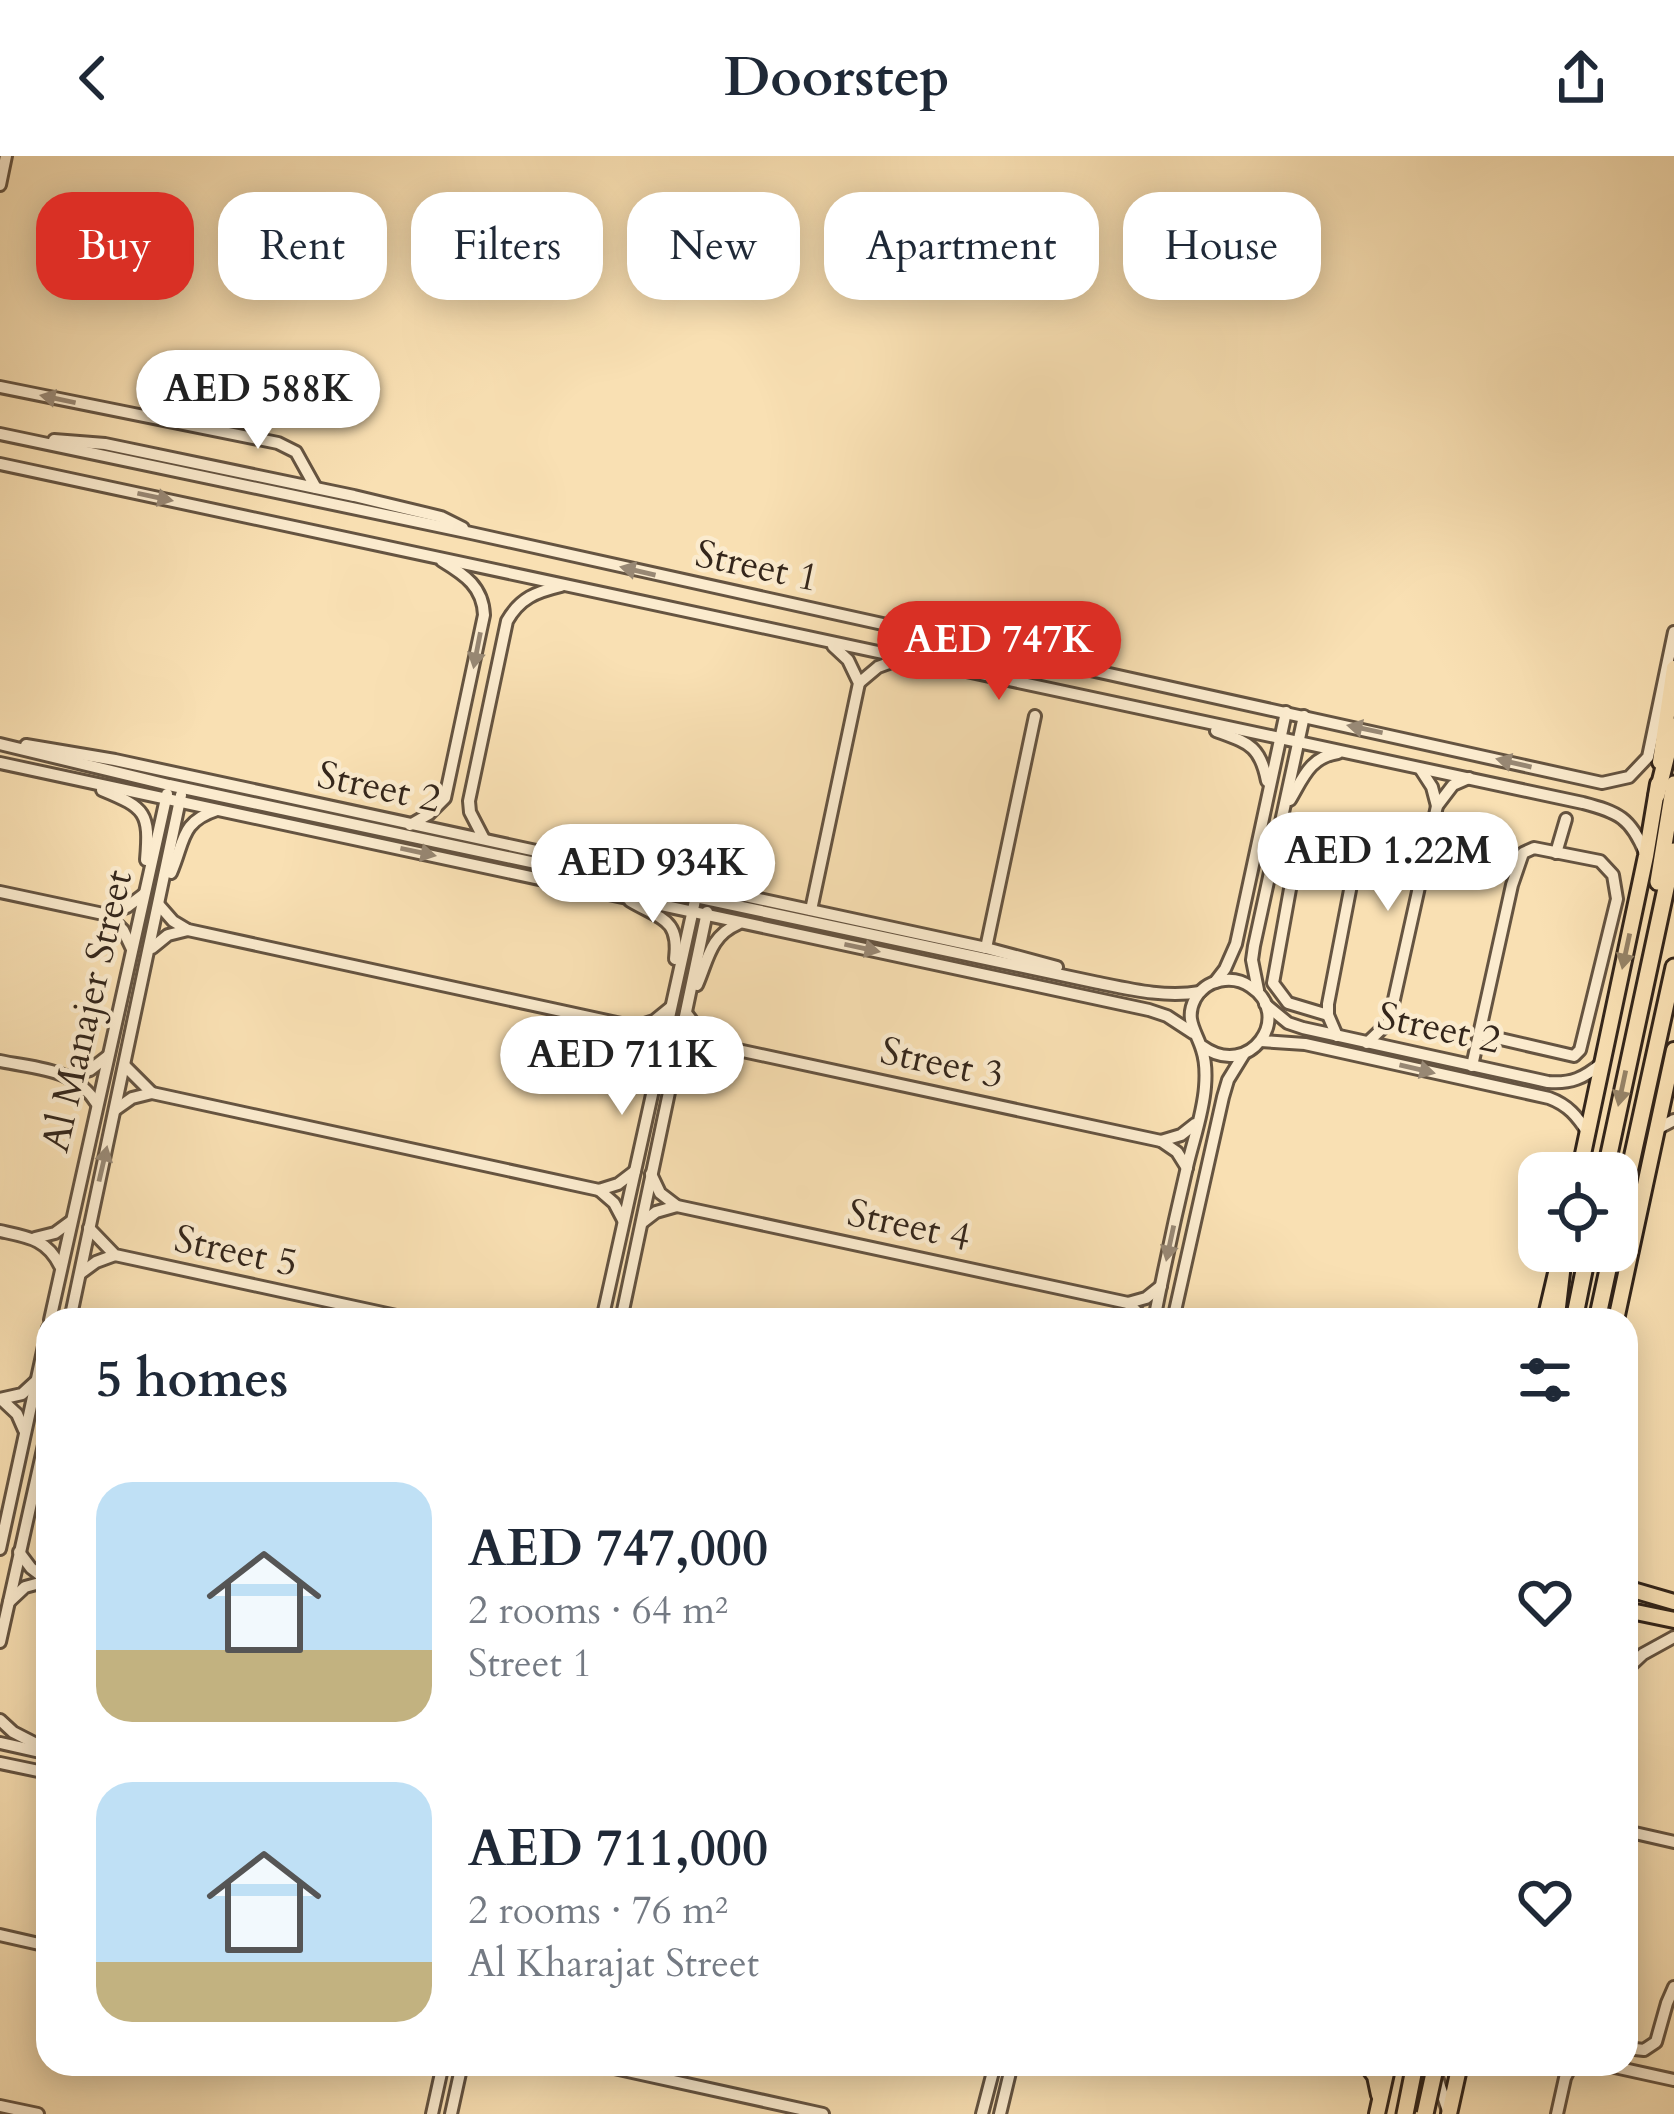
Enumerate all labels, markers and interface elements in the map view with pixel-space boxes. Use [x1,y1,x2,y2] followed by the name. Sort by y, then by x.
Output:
[724,42,950,115] text: Doorstep
[60,45,126,111] icon: back
[1548,45,1614,111] icon: share
[36,192,194,300] chip: Buy
[218,192,387,300] chip: Rent
[411,192,603,300] chip: Filters
[627,192,800,300] chip: New
[824,192,1099,300] chip: Apartment
[1123,192,1321,300] chip: House
[134,350,382,452] pin: AED 588K
[163,362,353,415] text: AED 588K
[39,388,77,407] one-way arrow
[137,488,175,507] one-way arrow
[691,527,823,605] street label: Street 1
[618,561,656,580] one-way arrow
[875,601,1123,703] pin: AED 747K
[904,613,1094,666] text: AED 747K
[467,631,486,669] one-way arrow
[1345,719,1383,738] one-way arrow
[313,748,445,826] street label: Street 2
[1496,753,1533,772] one-way arrow
[1251,812,1525,914] pin: AED 1.22M
[529,824,777,926] pin: AED 934K
[1284,824,1492,877] text: AED 1.22M
[558,836,748,889] text: AED 934K
[399,843,437,862] one-way arrow
[29,865,145,1157] street label: Al Manajer Street
[1615,933,1634,970] one-way arrow
[844,940,882,959] one-way arrow
[1373,989,1505,1067] street label: Street 2
[498,1016,746,1118] pin: AED 711K
[876,1024,1008,1102] street label: Street 3
[527,1028,717,1081] text: AED 711K
[1398,1060,1436,1079] one-way arrow
[1612,1070,1631,1108] one-way arrow
[95,1145,114,1183] one-way arrow
[1518,1152,1638,1272] map controls
[1518,1152,1638,1272] button: locate
[843,1186,975,1264] street label: Street 4
[170,1212,302,1290] street label: Street 5
[1160,1224,1179,1262] one-way arrow
[96,1345,288,1415] text: 5 homes
[1512,1347,1578,1413] icon: filters
[468,1514,768,1584] text: AED 747,000
[192,1530,336,1674] icon: home
[1512,1569,1578,1635] icon: heart
[468,1584,728,1637] text: 2 rooms · 64 m²
[468,1637,592,1690] text: Street 1
[468,1814,768,1884] text: AED 711,000
[192,1830,336,1974] icon: home
[1512,1869,1578,1935] icon: heart
[468,1884,728,1937] text: 2 rooms · 76 m²
[468,1937,759,1990] text: Al Kharajat Street

